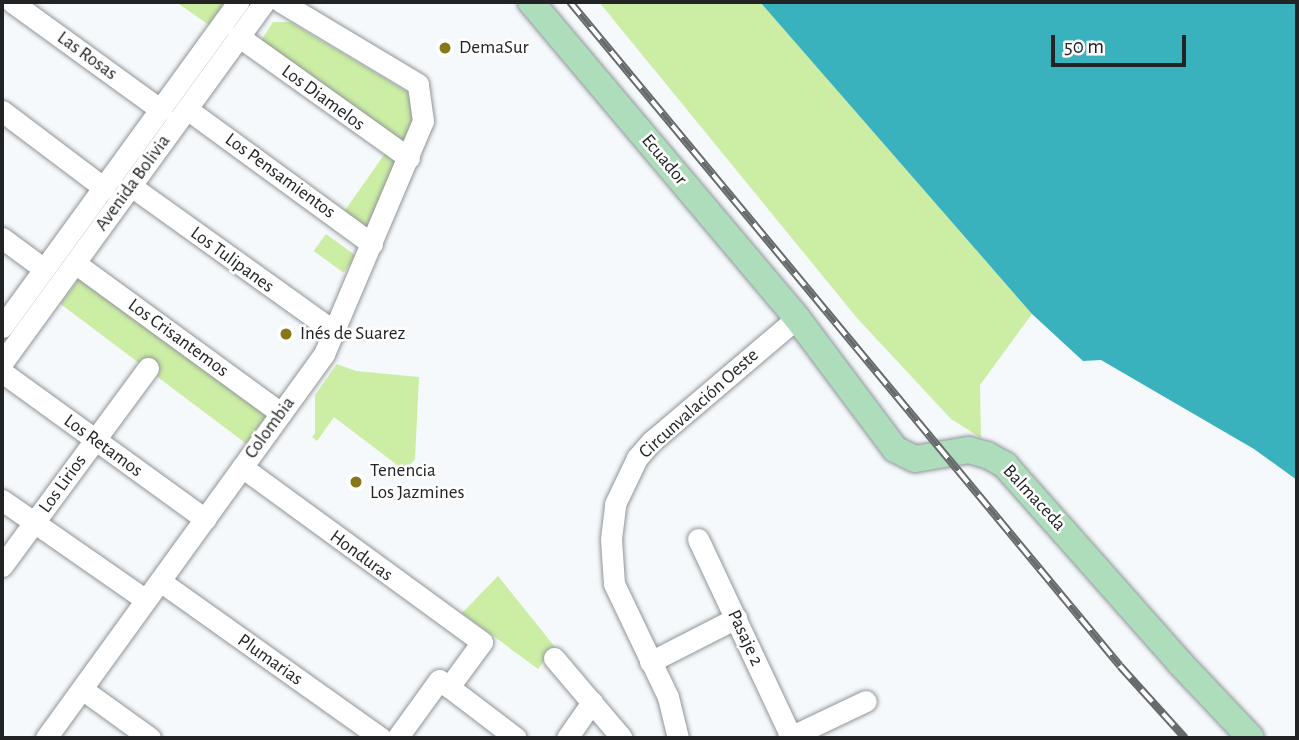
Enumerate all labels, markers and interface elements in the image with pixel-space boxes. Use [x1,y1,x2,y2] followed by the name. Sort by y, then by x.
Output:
[1054,21,1189,65] scale bar
[52,27,122,85] street label: Las Rosas
[1064,36,1104,57] text: 50 m
[459,37,529,59] place label: DemaSur
[437,40,453,56] marker: DemaSur
[277,60,369,136] street label: Los Diamelos
[220,128,340,224] street label: Los Pensamientos
[90,130,176,236] street label: Avenida Bolivia
[636,130,692,190] street label: Ecuador
[186,222,278,298] street label: Los Tulipanes
[123,294,233,382] street label: Los Crisantemos
[300,323,405,345] place label: Inés de Suarez
[278,326,294,342] marker: Inés de Suarez
[634,344,764,464] street label: Circunvalación Oeste
[240,393,300,463] street label: Colombia
[59,410,147,482] street label: Los Retamos
[34,450,92,518] street label: Los Lirios
[370,460,465,504] place label: Tenencia Los Jazmines
[998,460,1070,536] street label: Balmaceda
[348,474,364,490] marker: Tenencia Los Jazmines
[325,525,397,587] street label: Honduras
[722,606,768,670] street label: Pasaje 2
[233,629,307,691] street label: Plumarias

